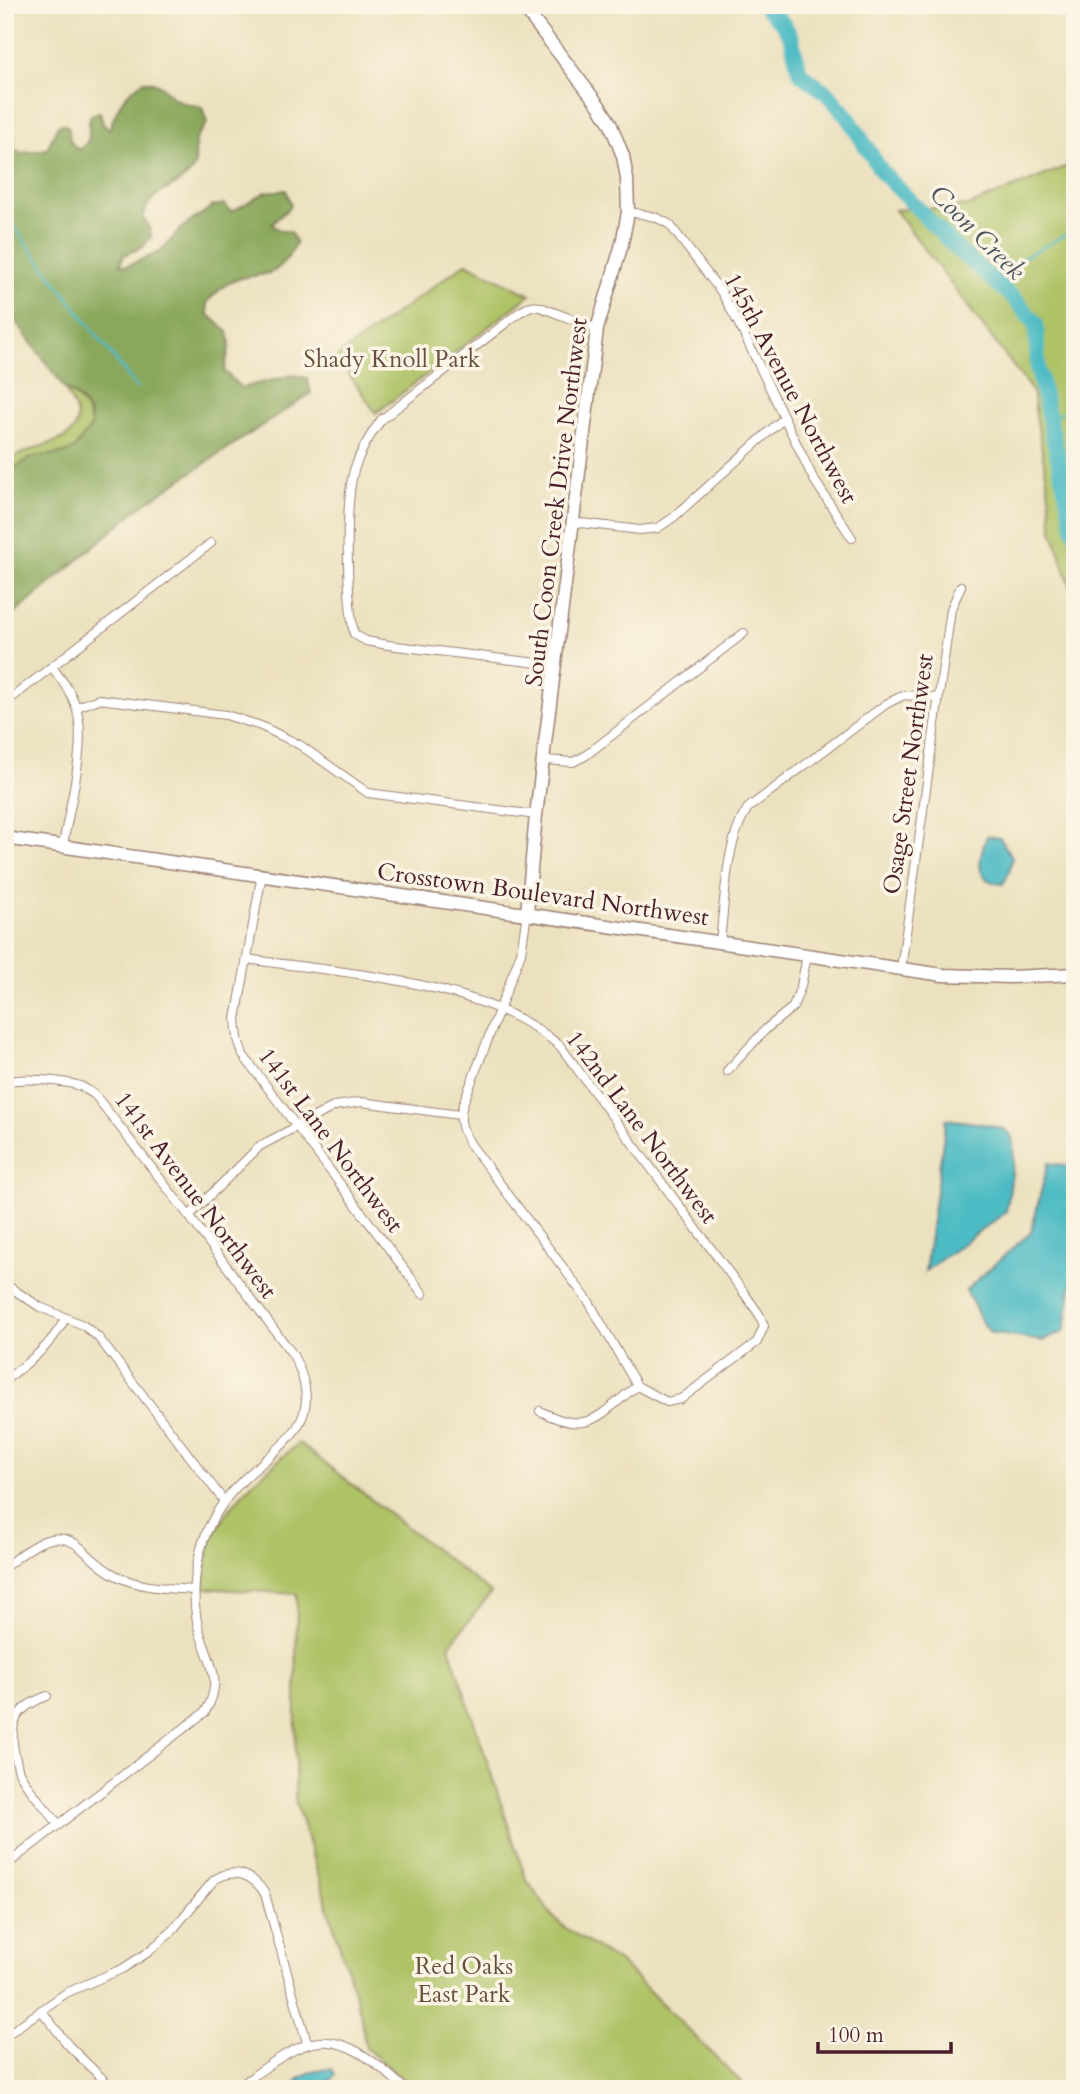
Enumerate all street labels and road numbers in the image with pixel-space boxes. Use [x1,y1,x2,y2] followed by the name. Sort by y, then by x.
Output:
[716,267,866,510] street label: 145th Avenue Northwest
[518,315,596,688] street label: South Coon Creek Drive Northwest
[875,651,942,897] street label: Osage Street Northwest
[375,855,711,934] street label: Crosstown Boulevard Northwest
[558,1024,726,1231] street label: 142nd Lane Northwest
[250,1041,411,1240] street label: 141st Lane Northwest
[107,1085,285,1306] street label: 141st Avenue Northwest

